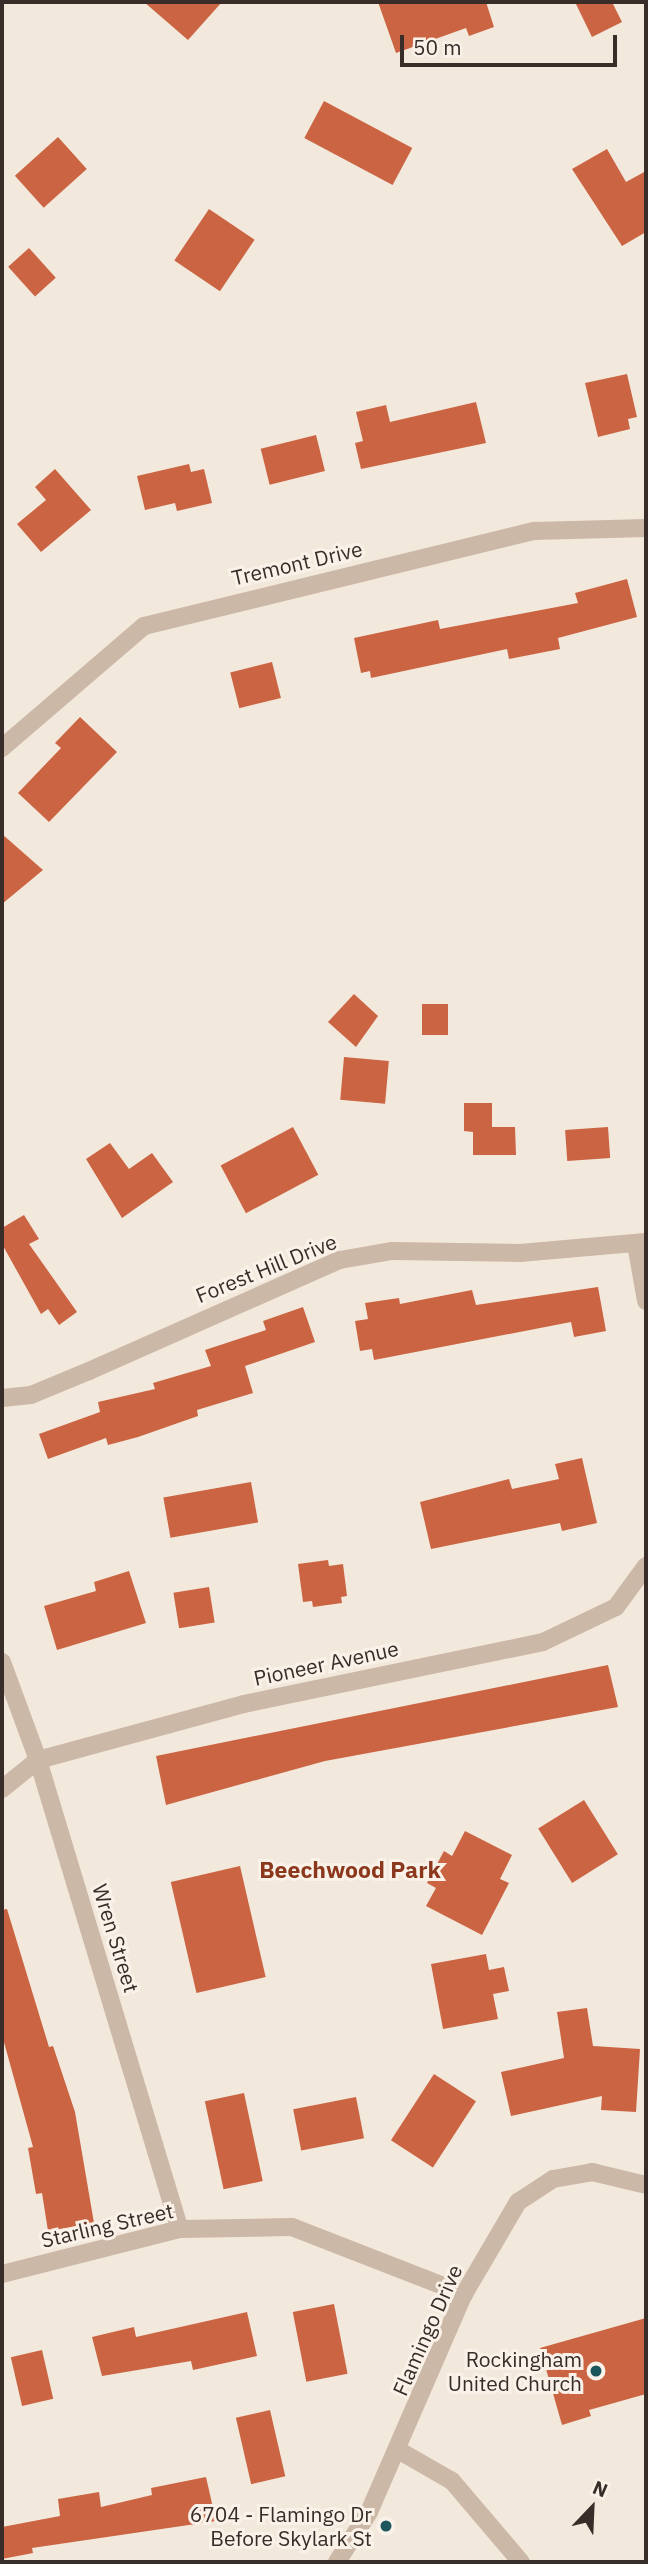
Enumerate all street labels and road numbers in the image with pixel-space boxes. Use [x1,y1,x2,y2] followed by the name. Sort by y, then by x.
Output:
[229,536,365,590] street label: Tremont Drive
[192,1228,340,1308] street label: Forest Hill Drive
[251,1635,401,1691] street label: Pioneer Avenue
[88,1881,144,1995] street label: Wren Street
[38,2198,176,2252] street label: Starling Street
[387,2261,467,2399] street label: Flamingo Drive

